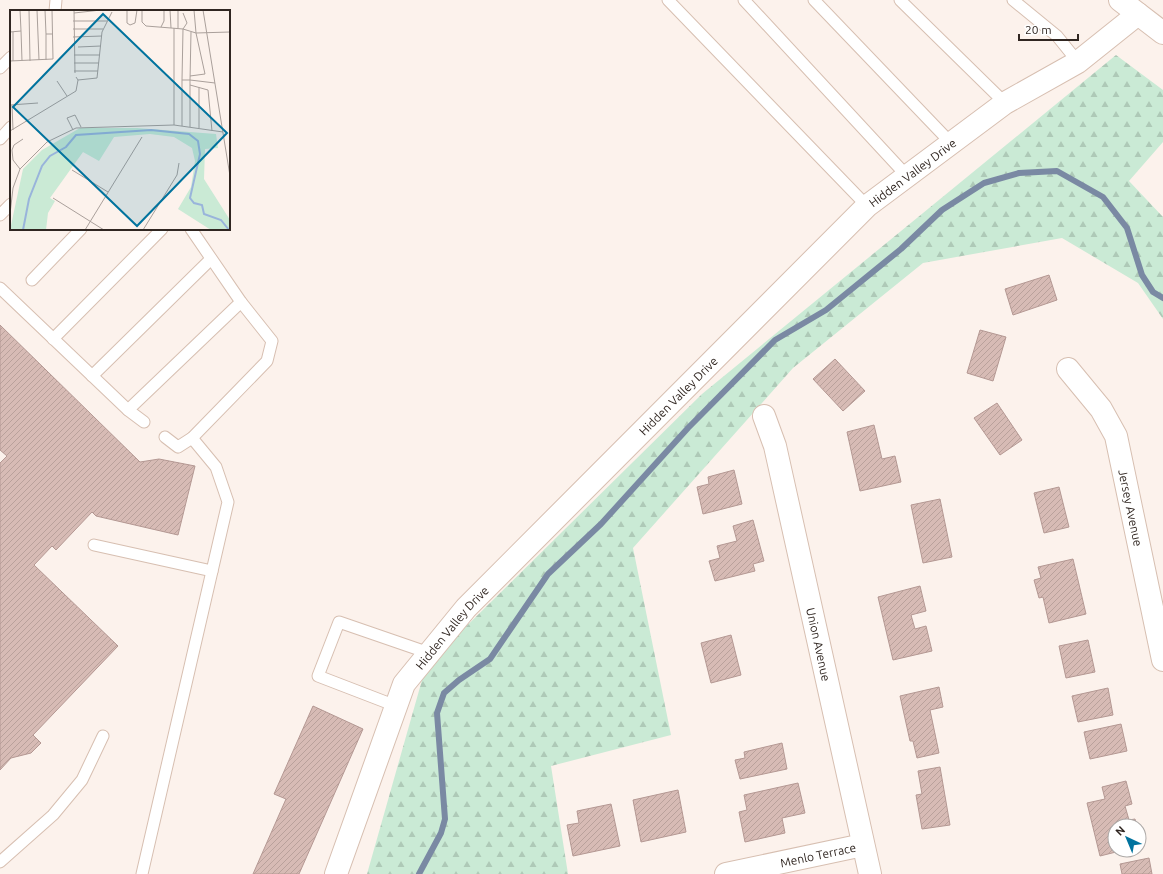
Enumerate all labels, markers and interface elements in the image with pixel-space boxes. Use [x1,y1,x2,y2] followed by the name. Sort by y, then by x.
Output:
[10,10,230,230] inset map
[1019,16,1078,42] scale bar
[1025,23,1052,36] text: 20 m
[866,136,958,209] street label: Hidden Valley Drive
[636,354,720,437] street label: Hidden Valley Drive
[1117,468,1145,547] street label: Jersey Avenue
[413,583,491,671] street label: Hidden Valley Drive
[805,606,833,682] street label: Union Avenue
[1107,818,1147,858] north arrow
[1113,824,1127,838] text: N
[779,840,857,869] street label: Menlo Terrace

